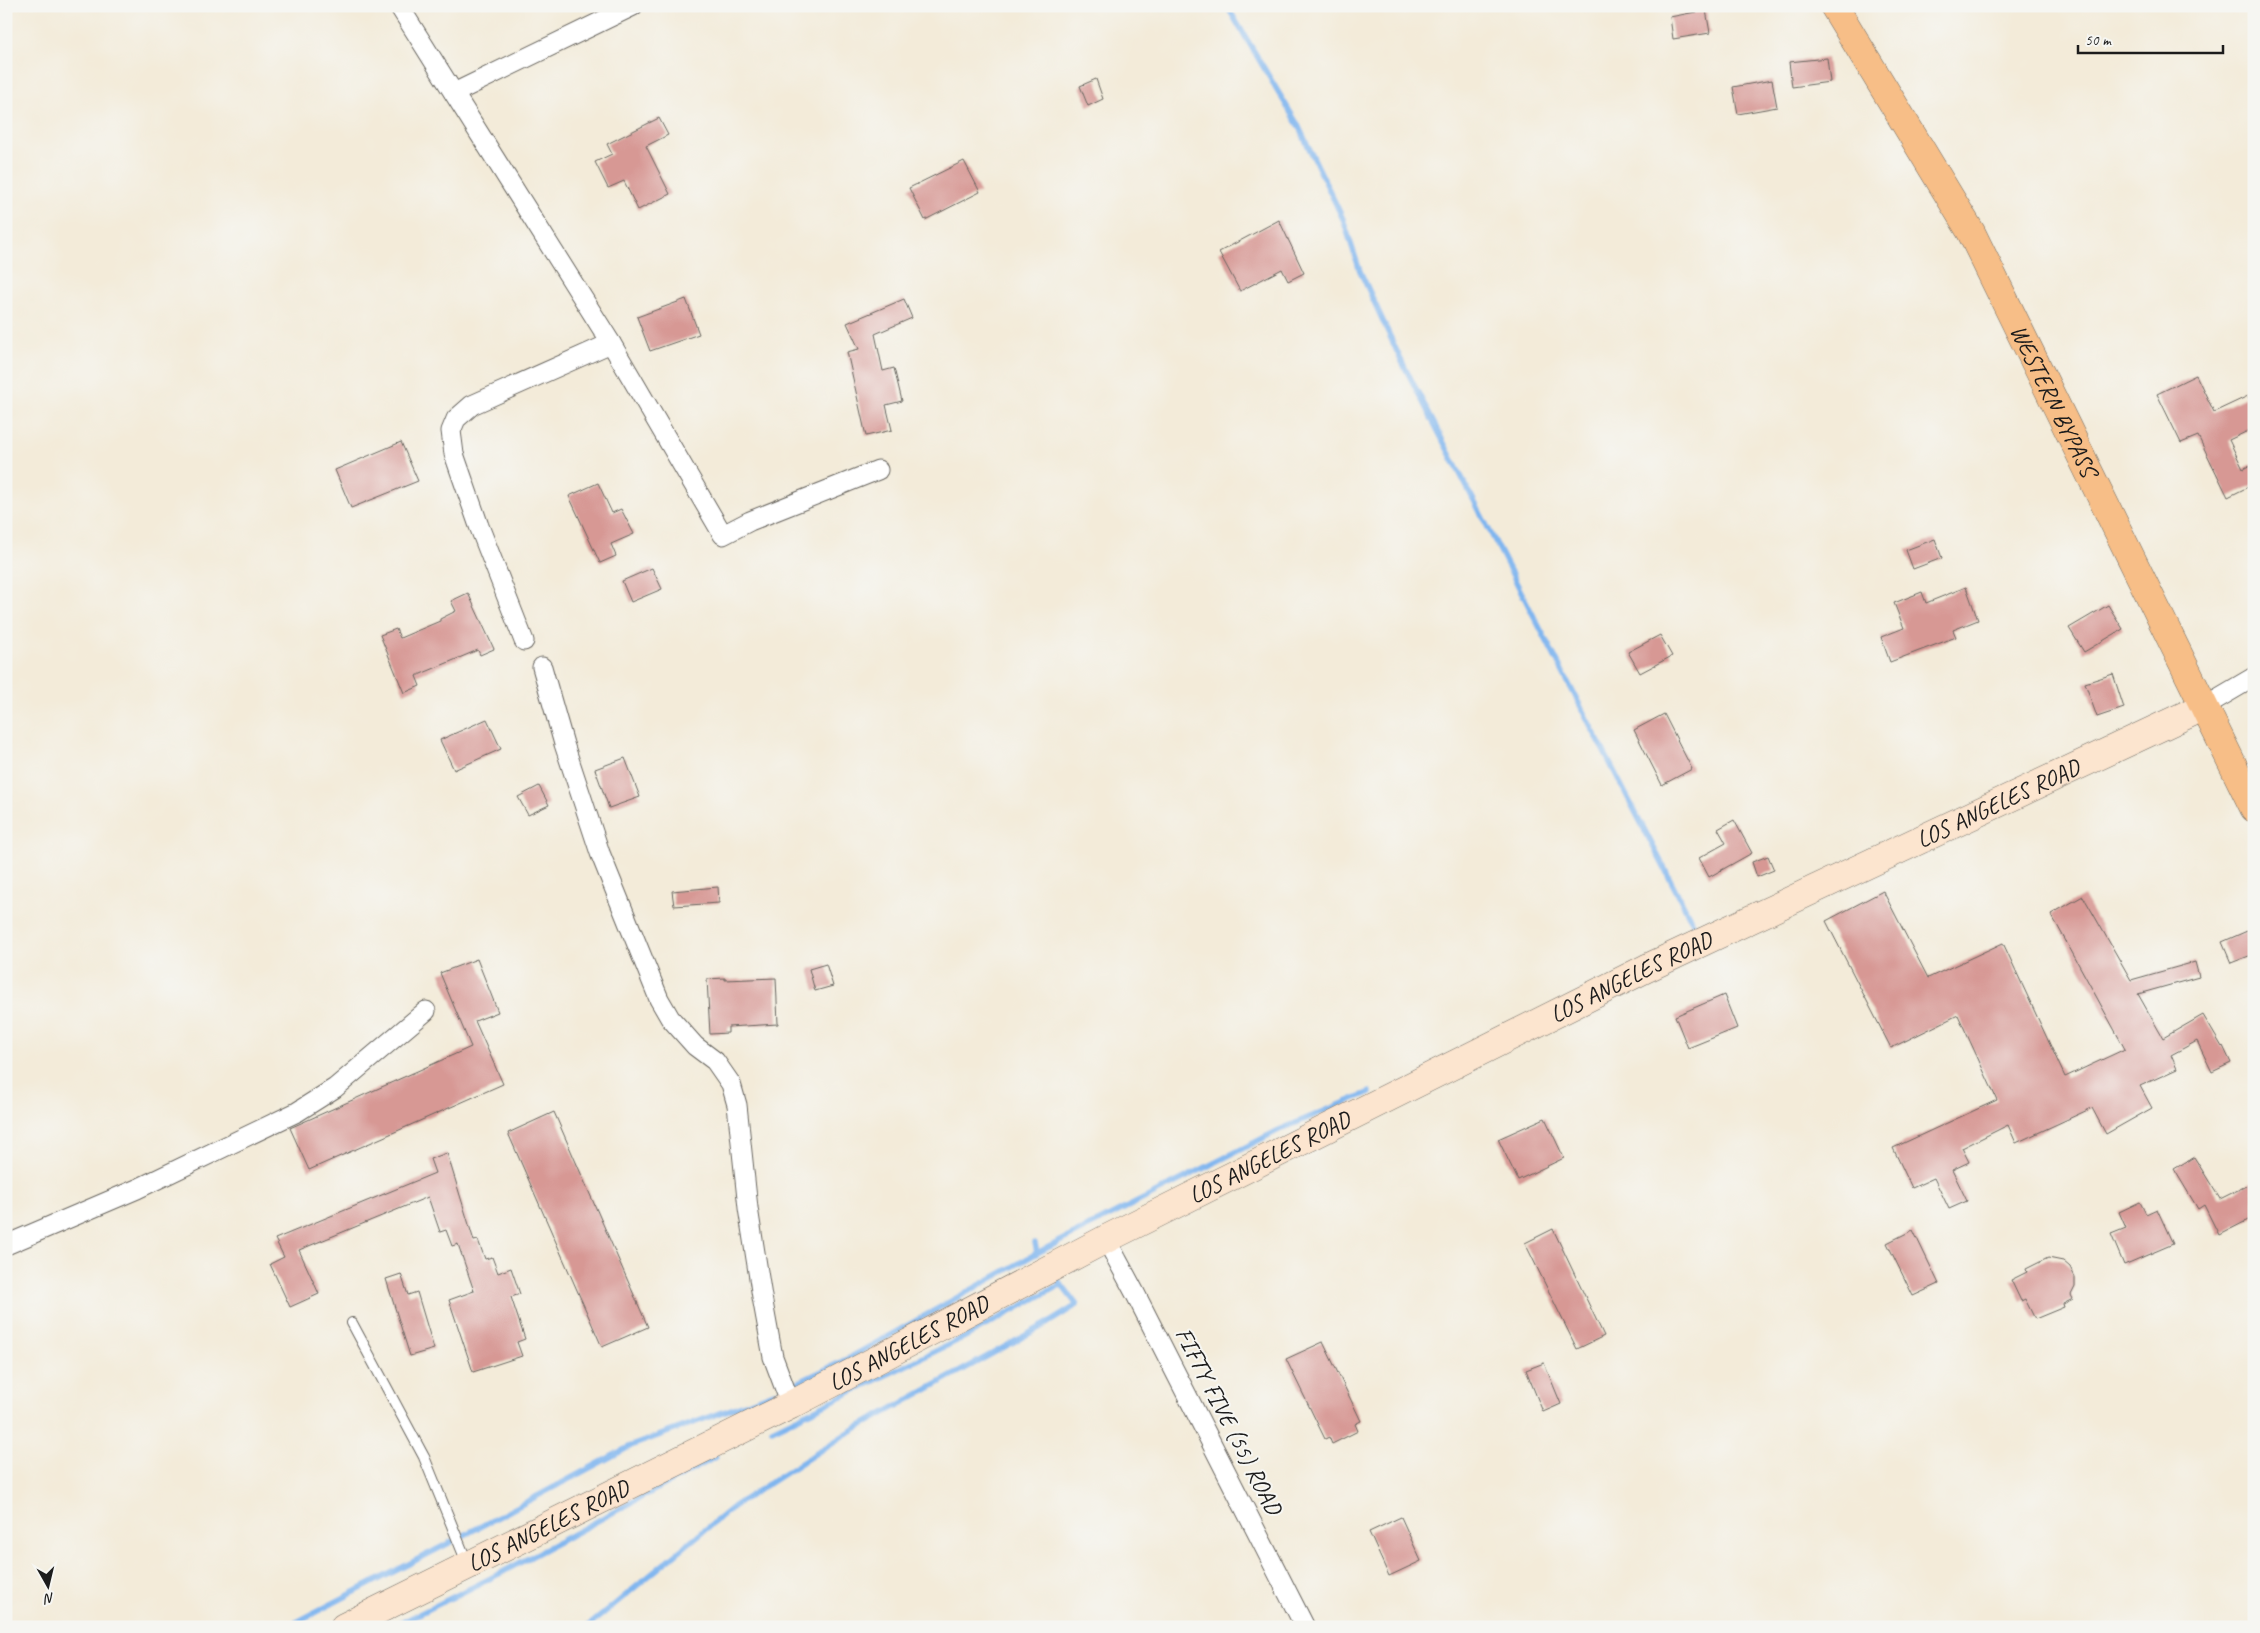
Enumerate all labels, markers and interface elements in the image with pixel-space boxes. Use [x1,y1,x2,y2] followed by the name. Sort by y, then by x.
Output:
[2078,22,2222,54] scale bar
[2085,31,2112,50] text: 50 m
[2004,320,2106,485] street label: WESTERN BYPASS
[1912,751,2086,854] street label: LOS ANGELES ROAD
[1545,924,1719,1029] street label: LOS ANGELES ROAD
[1184,1103,1357,1210] street label: LOS ANGELES ROAD
[823,1288,996,1398] street label: LOS ANGELES ROAD
[1169,1322,1290,1521] street label: FIFTY FIVE (55) ROAD
[462,1472,636,1578] street label: LOS ANGELES ROAD
[22,1560,72,1610] north arrow
[42,1589,55,1608] text: N

